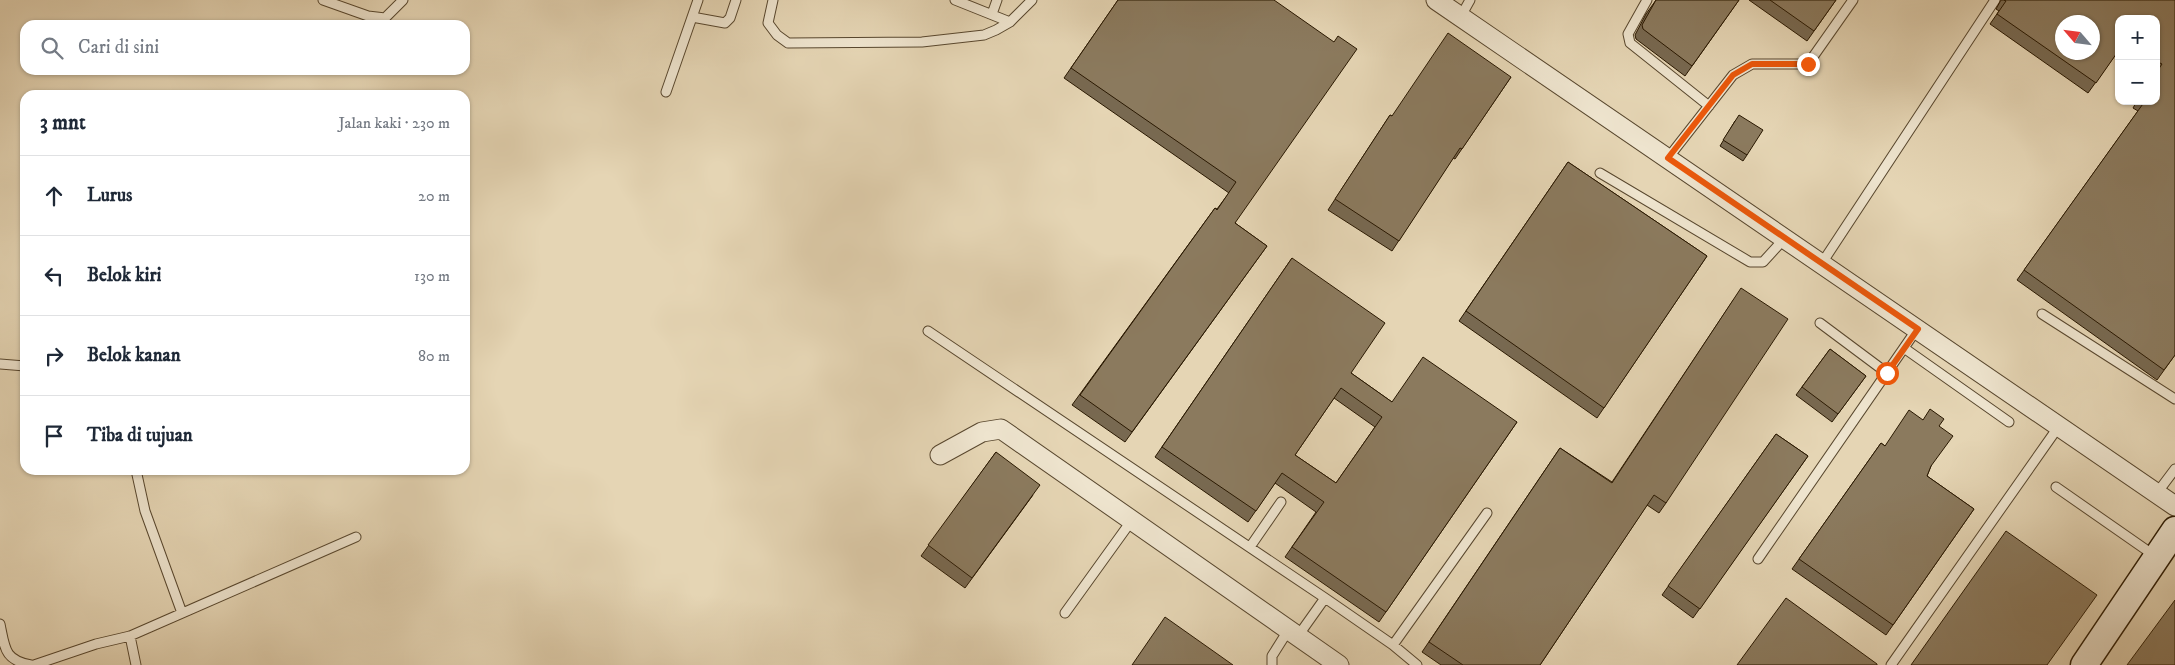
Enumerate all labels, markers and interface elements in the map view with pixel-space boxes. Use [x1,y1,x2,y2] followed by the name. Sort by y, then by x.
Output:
[2055,15,2100,60] north arrow
[2115,15,2160,105] map controls
[2115,15,2160,60] button: +
[20,20,470,75] search box
[38,34,66,62] icon: search
[78,36,159,59] text: Cari di sini
[1797,53,1820,76] route end
[2115,60,2160,105] button: −
[40,110,86,136] text: 3 mnt
[338,113,450,133] text: Jalan kaki · 230 m
[40,182,68,210] icon: ahead
[87,184,132,207] text: Lurus
[418,186,450,206] text: 20 m
[40,262,68,290] icon: left
[87,264,161,287] text: Belok kiri
[414,266,450,286] text: 130 m
[40,342,68,370] icon: right
[87,344,181,367] text: Belok kanan
[418,346,450,366] text: 80 m
[1876,362,1899,385] route start
[40,422,68,450] icon: arrive
[87,424,193,447] text: Tiba di tujuan

